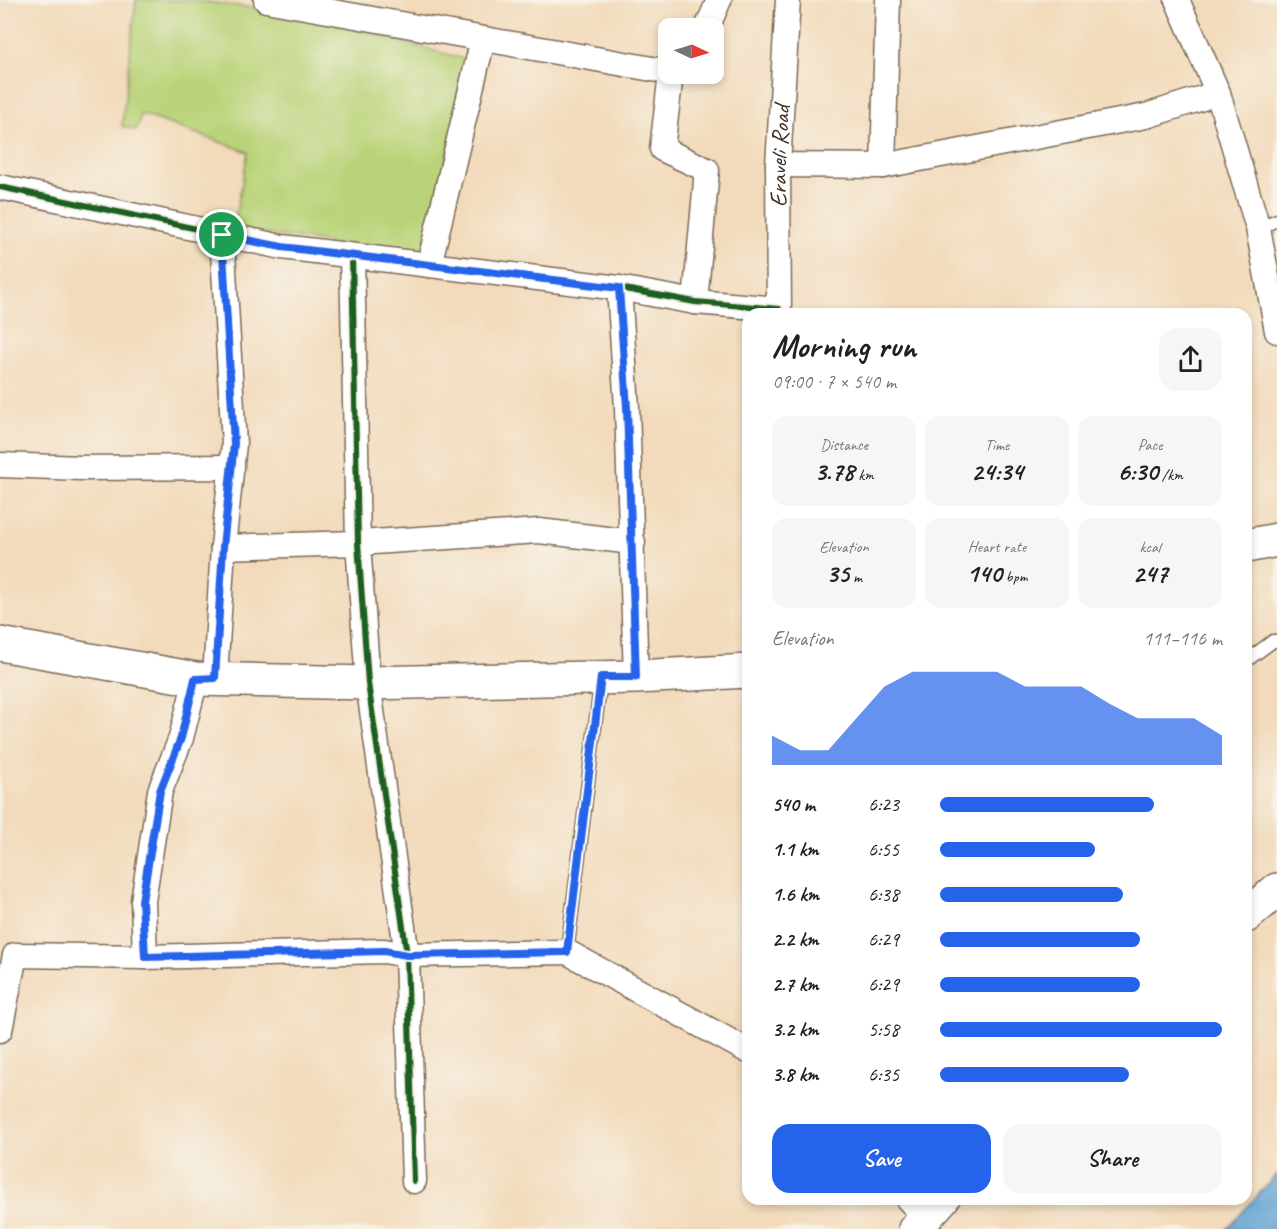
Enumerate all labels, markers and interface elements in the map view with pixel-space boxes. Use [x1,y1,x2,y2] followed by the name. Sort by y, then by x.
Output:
[658,18,724,84] north arrow
[658,18,724,84] map controls
[763,101,797,207] street label: Eraveli Road
[196,209,247,260] pin
[205,218,238,251] icon: arrive
[772,325,916,367] text: Morning run
[1159,328,1222,391] button: share
[772,369,896,394] text: 09:00 · 7 × 540 m
[820,435,868,455] text: Distance
[985,435,1009,455] text: Time
[1138,435,1162,455] text: Pace
[814,455,854,488] text: 3.78
[971,455,1023,488] text: 24:34
[1117,455,1158,488] text: 6:30
[854,465,874,485] text: km
[1158,465,1183,485] text: /km
[819,537,869,557] text: Elevation
[968,537,1026,557] text: Heart rate
[1139,537,1161,557] text: kcal
[826,557,849,590] text: 35
[967,557,1002,590] text: 140
[1133,557,1168,590] text: 247
[849,567,862,587] text: m
[1002,567,1027,587] text: bpm
[772,626,834,651] text: Elevation
[1143,626,1222,651] text: 111–116 m
[772,792,815,817] text: 540 m
[868,792,899,817] text: 6:23
[772,837,819,862] text: 1.1 km
[868,837,899,862] text: 6:55
[772,882,819,907] text: 1.6 km
[868,882,899,907] text: 6:38
[772,927,819,952] text: 2.2 km
[868,927,899,952] text: 6:29
[772,972,818,997] text: 2.7 km
[868,972,899,997] text: 6:29
[772,1017,819,1042] text: 3.2 km
[868,1017,899,1042] text: 5:58
[772,1062,819,1087] text: 3.8 km
[868,1062,899,1087] text: 6:35
[772,1124,991,1193] button: Save
[1003,1124,1222,1193] button: Share

